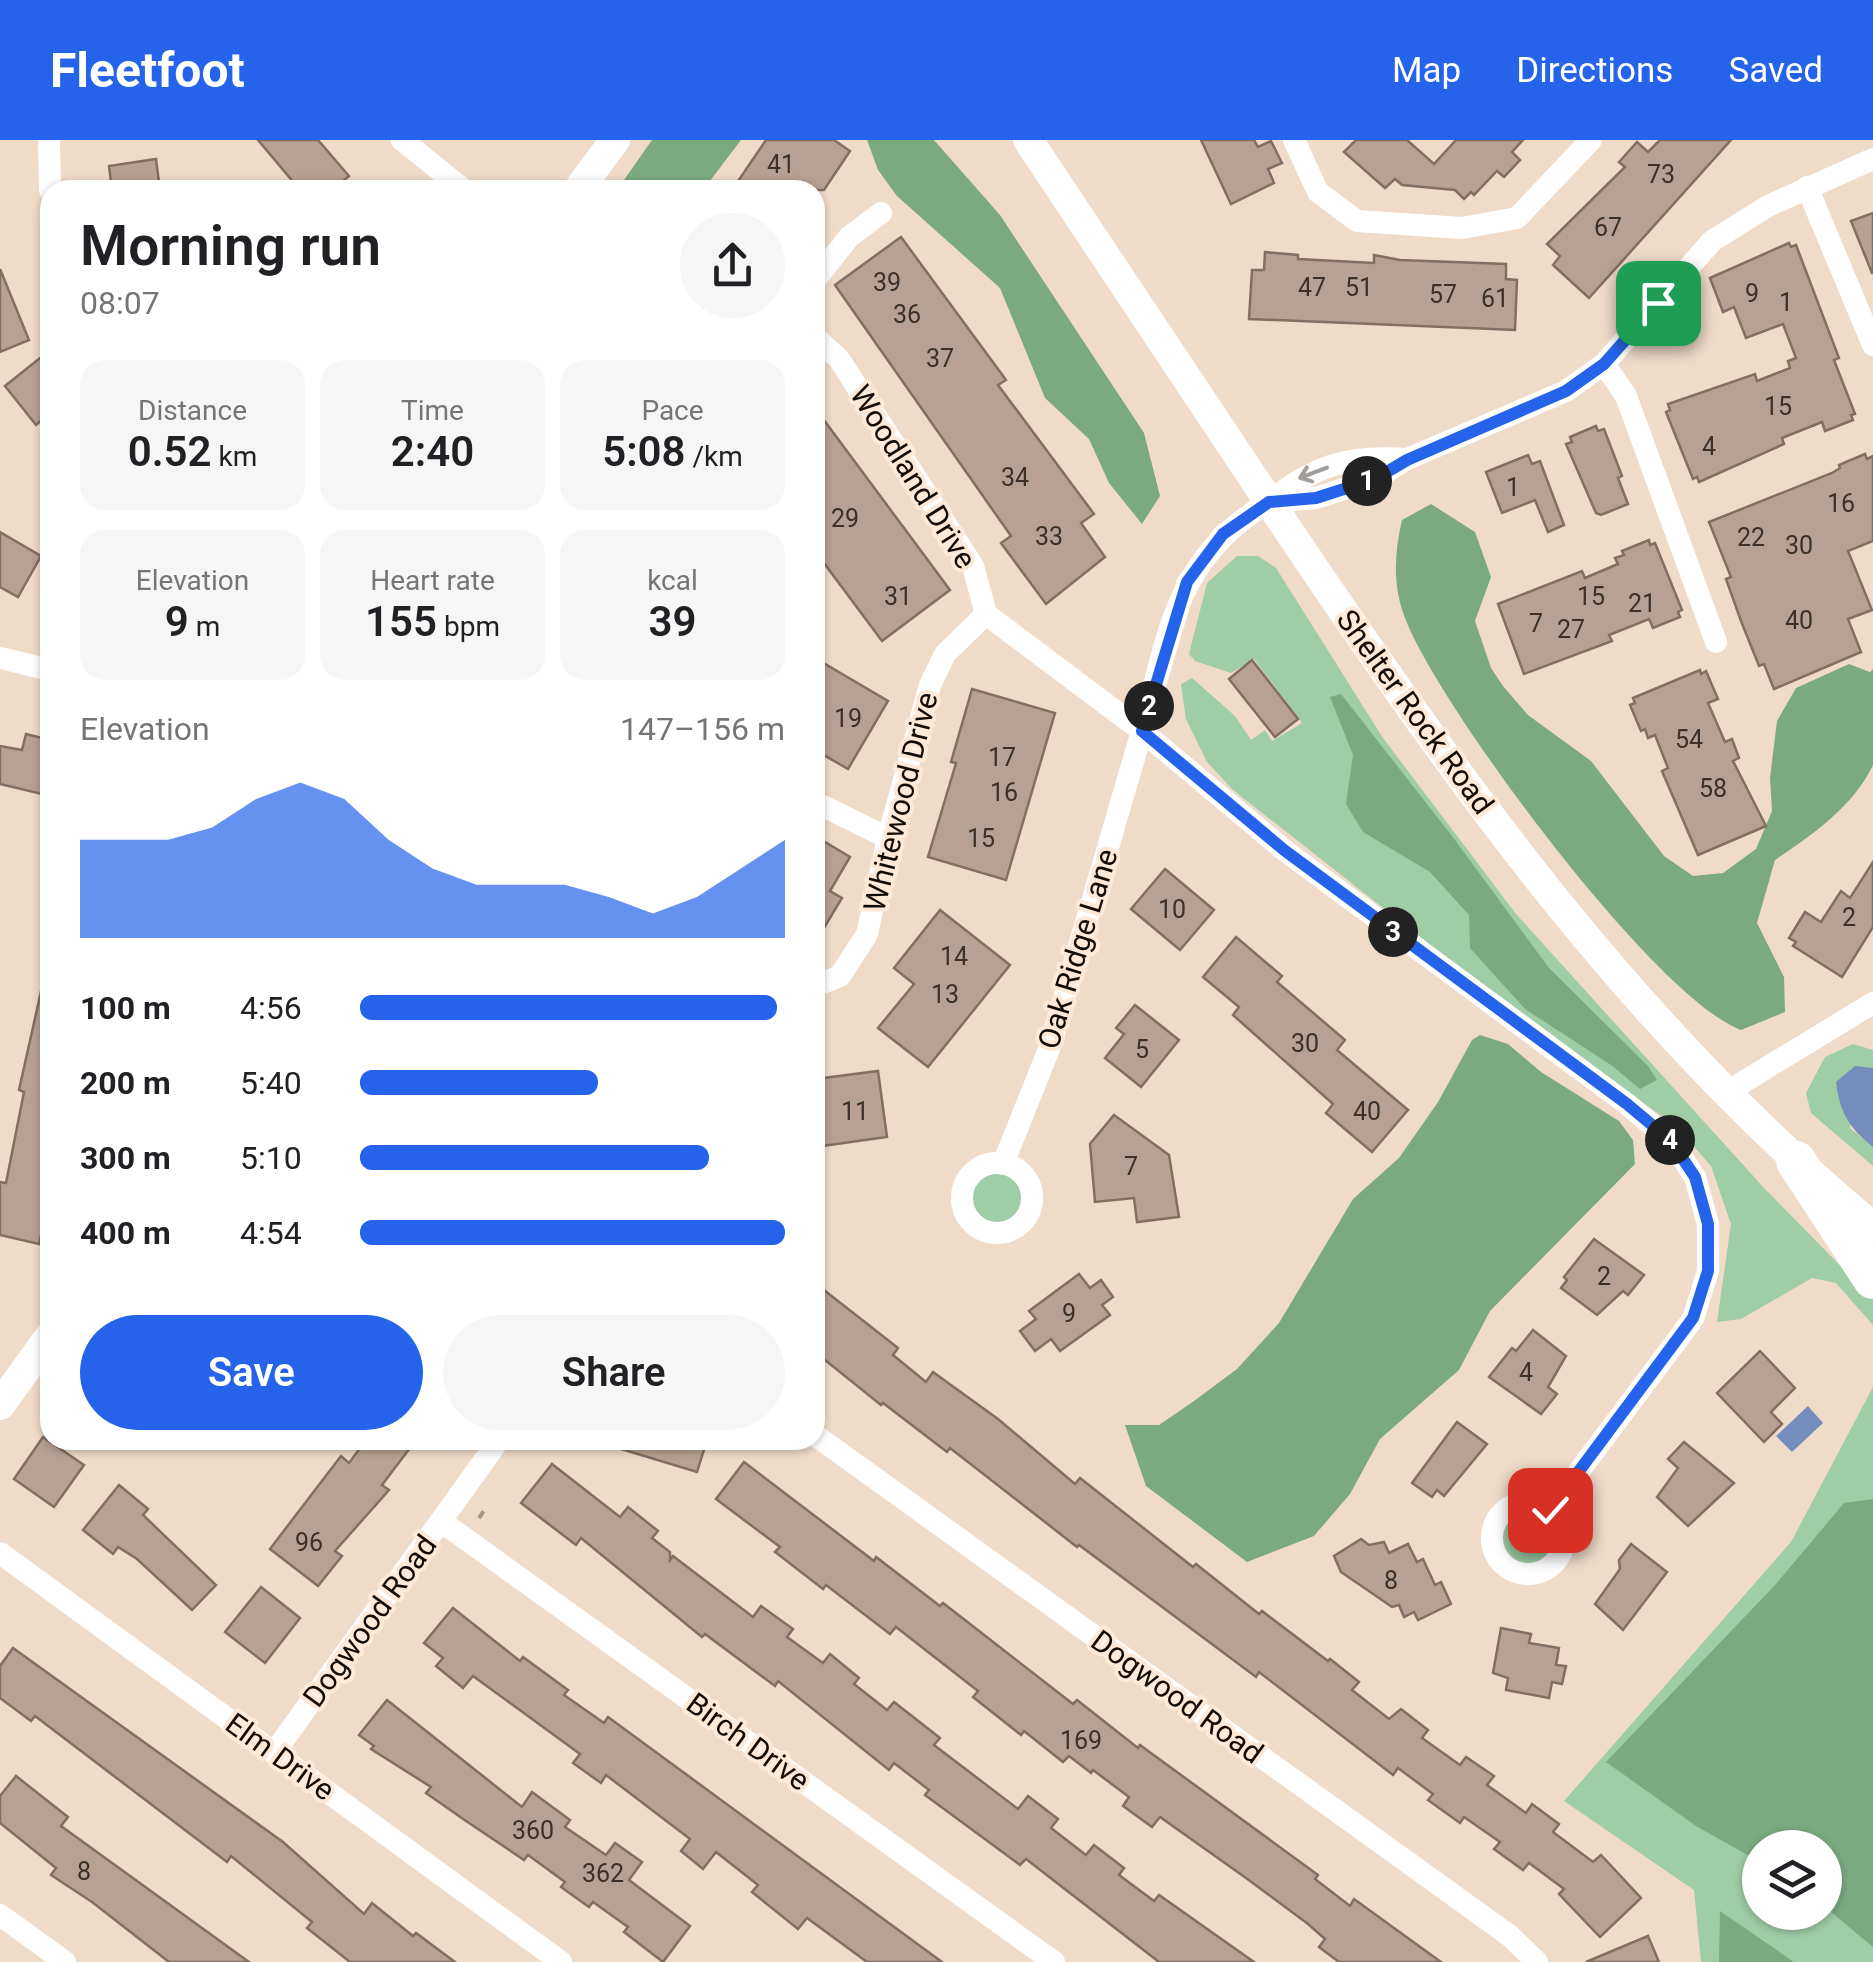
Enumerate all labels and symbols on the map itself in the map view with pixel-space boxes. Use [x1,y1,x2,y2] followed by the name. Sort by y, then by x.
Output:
[767,150,795,179] house number: 41
[1647,160,1675,189] house number: 73
[1594,213,1622,242] house number: 67
[1616,261,1701,346] pin
[873,268,901,297] house number: 39
[1298,273,1326,302] house number: 47
[1345,273,1373,302] house number: 51
[1745,279,1759,308] house number: 9
[1429,280,1457,309] house number: 57
[1481,284,1509,313] house number: 61
[1779,288,1793,317] house number: 1
[893,300,921,329] house number: 36
[926,344,954,373] house number: 37
[843,379,984,575] street label: Woodland Drive
[1764,392,1792,421] house number: 15
[1702,432,1716,461] house number: 4
[1342,456,1392,506] pin: 1
[1001,463,1029,492] house number: 34
[1298,465,1329,483] one-way arrow
[1506,473,1520,502] house number: 1
[1827,489,1855,518] house number: 16
[831,504,859,533] house number: 29
[1035,522,1063,551] house number: 33
[1737,523,1765,552] house number: 22
[1785,531,1813,560] house number: 30
[884,582,912,611] house number: 31
[1577,582,1605,611] house number: 15
[1628,589,1656,618] house number: 21
[1330,603,1501,821] street label: Shelter Rock Road
[1785,606,1813,635] house number: 40
[1529,609,1543,638] house number: 7
[1557,615,1585,644] house number: 27
[1124,681,1174,731] pin: 2
[856,689,945,915] street label: Whitewood Drive
[834,704,862,733] house number: 19
[1675,725,1703,754] house number: 54
[988,743,1016,772] house number: 17
[1699,774,1727,803] house number: 58
[990,778,1018,807] house number: 16
[967,824,995,853] house number: 15
[1030,845,1125,1053] street label: Oak Ridge Lane
[1158,895,1186,924] house number: 10
[1842,903,1856,932] house number: 2
[1368,907,1418,957] pin: 3
[940,942,968,971] house number: 14
[931,980,959,1009] house number: 13
[1291,1029,1319,1058] house number: 30
[1135,1035,1149,1064] house number: 5
[841,1097,869,1126] house number: 11
[1353,1097,1381,1126] house number: 40
[1645,1115,1695,1165] pin: 4
[1124,1152,1138,1181] house number: 7
[1597,1262,1611,1291] house number: 2
[1062,1299,1076,1328] house number: 9
[1519,1358,1533,1387] house number: 4
[1508,1468,1593,1553] pin
[295,1528,323,1557] house number: 96
[296,1528,444,1713] street label: Dogwood Road
[1384,1566,1398,1595] house number: 8
[1085,1623,1270,1771] street label: Dogwood Road
[680,1685,816,1798] street label: Birch Drive
[219,1706,341,1808] street label: Elm Drive
[1060,1726,1102,1755] house number: 169
[512,1816,554,1845] house number: 360
[77,1857,91,1886] house number: 8
[582,1859,624,1888] house number: 362

